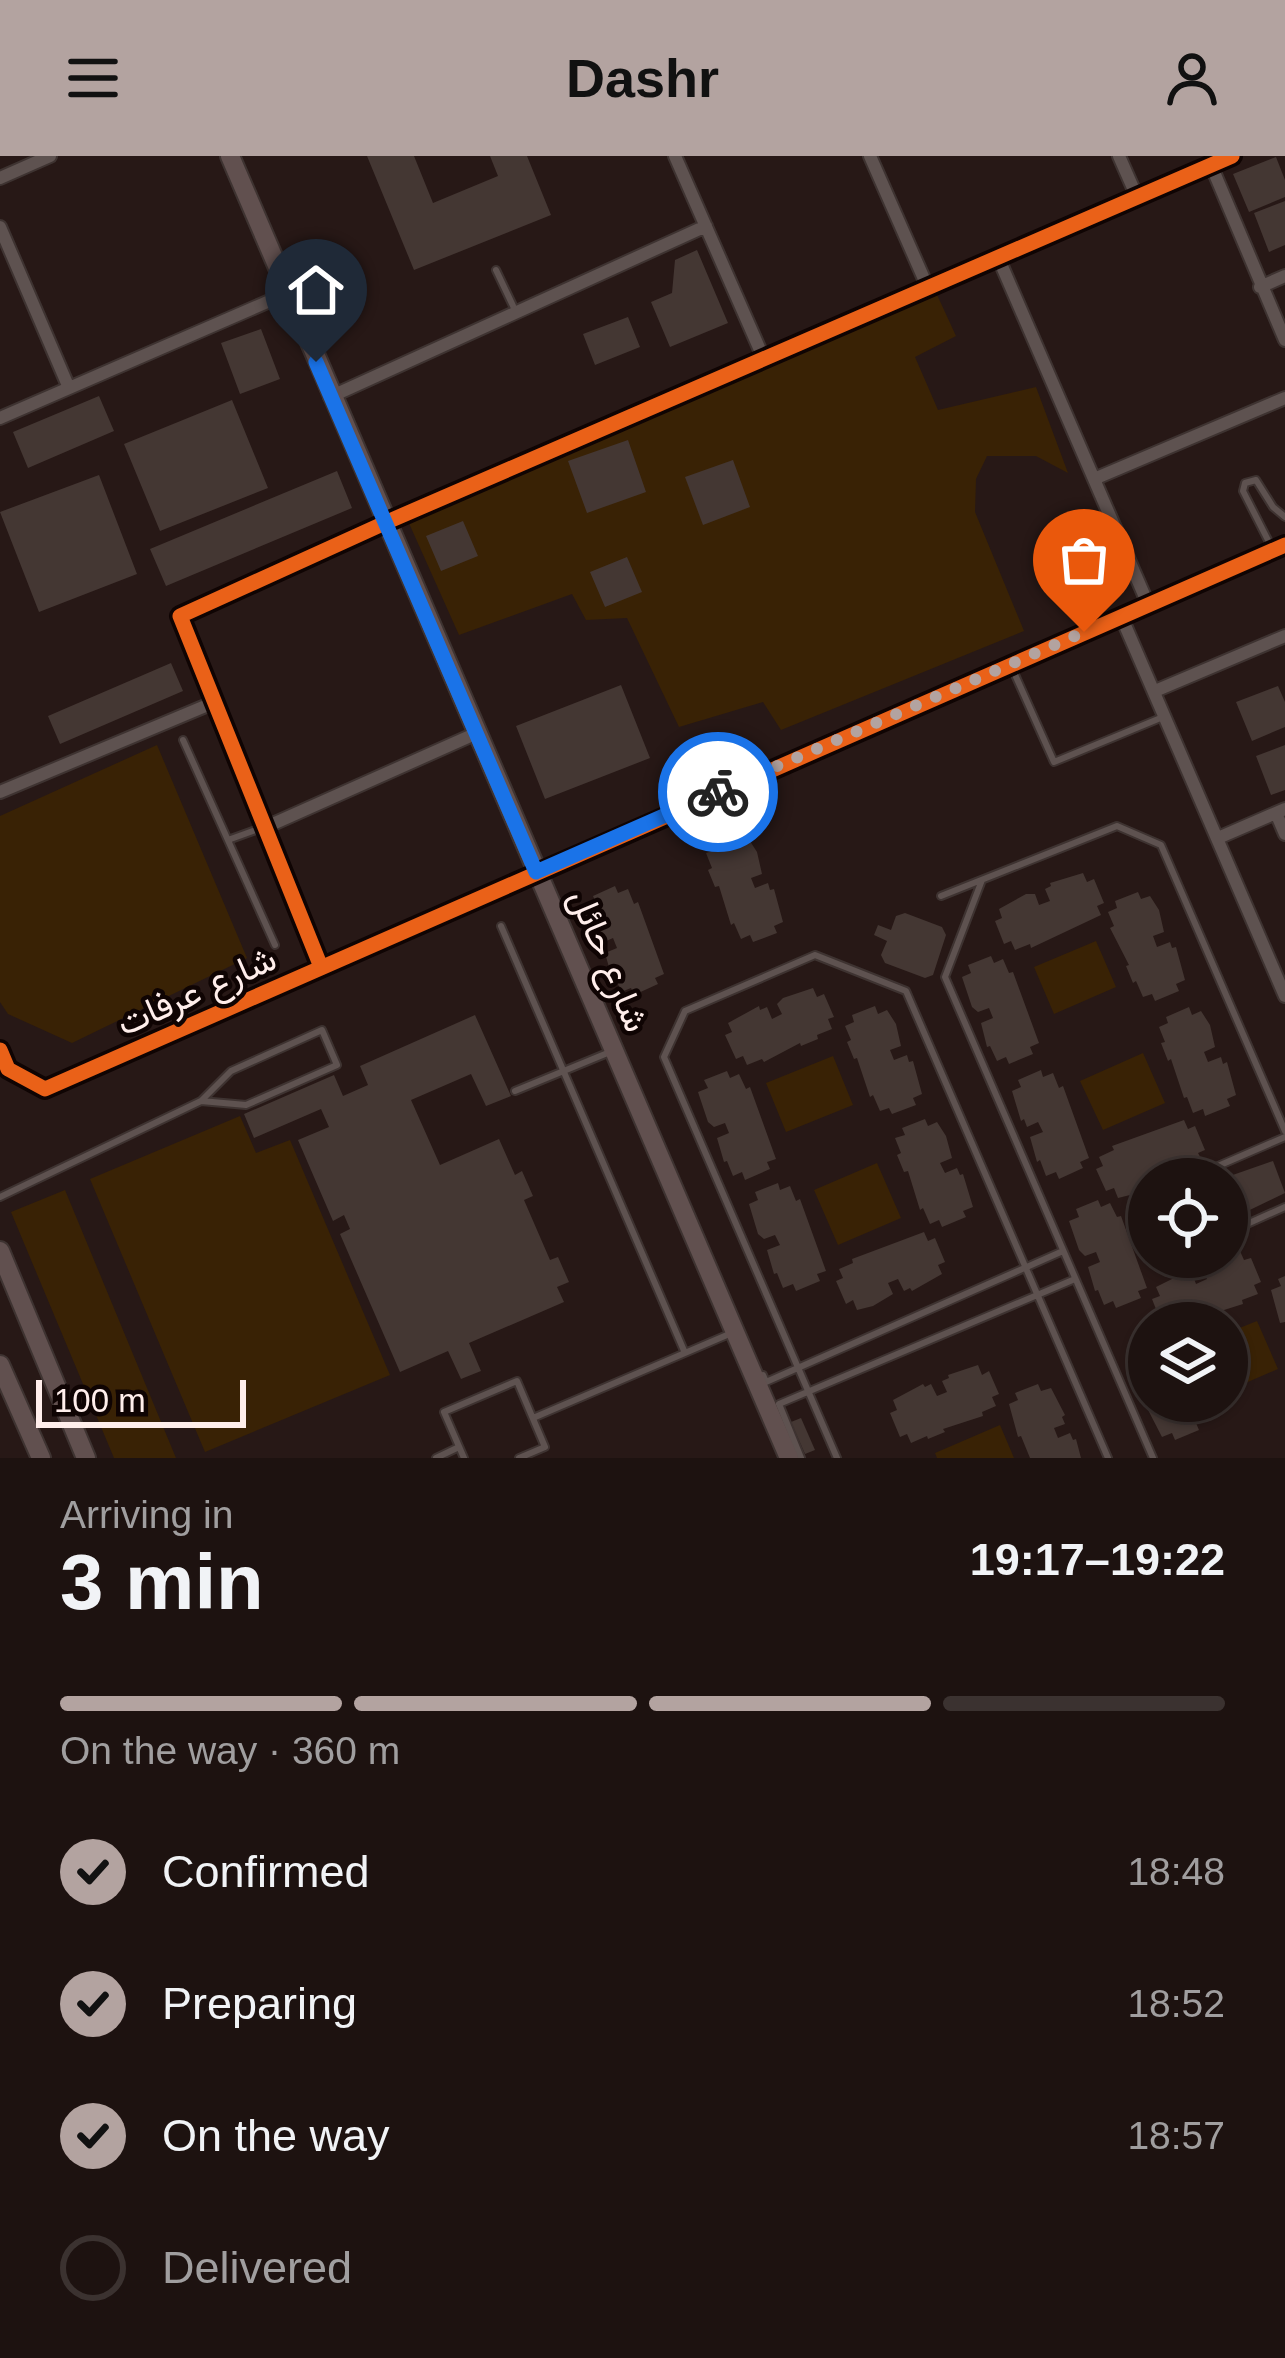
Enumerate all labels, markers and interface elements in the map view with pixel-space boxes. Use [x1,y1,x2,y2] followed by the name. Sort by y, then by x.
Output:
[60,45,126,111] icon: menu
[1159,45,1225,111] icon: person
[566,48,719,108] text: Dashr
[265,239,367,362] pin
[283,257,349,323] icon: home
[1033,509,1135,632] pin
[1051,527,1117,593] icon: bag
[658,732,778,852] courier
[685,759,751,825] icon: bike
[557,883,658,1039] street label: شارع حائل
[110,937,284,1047] street label: شارع عرفات
[1128,1158,1248,1422] map controls
[1128,1158,1248,1278] button: locate
[1128,1302,1248,1422] button: layers
[36,1374,246,1427] scale bar
[54,1382,146,1419] text: 100 m
[60,1493,233,1536] text: Arriving in
[970,1534,1225,1585] text: 19:17–19:22
[60,1538,264,1626] text: 3 min
[60,1729,400,1772] text: On the way · 360 m
[60,1839,126,1905] icon: check
[162,1846,370,1897] text: Confirmed
[1127,1850,1225,1893] text: 18:48
[60,1971,126,2037] icon: check
[162,1978,357,2029] text: Preparing
[1127,1982,1225,2025] text: 18:52
[60,2103,126,2169] icon: check
[162,2110,390,2161] text: On the way
[1127,2114,1225,2157] text: 18:57
[162,2242,352,2293] text: Delivered

